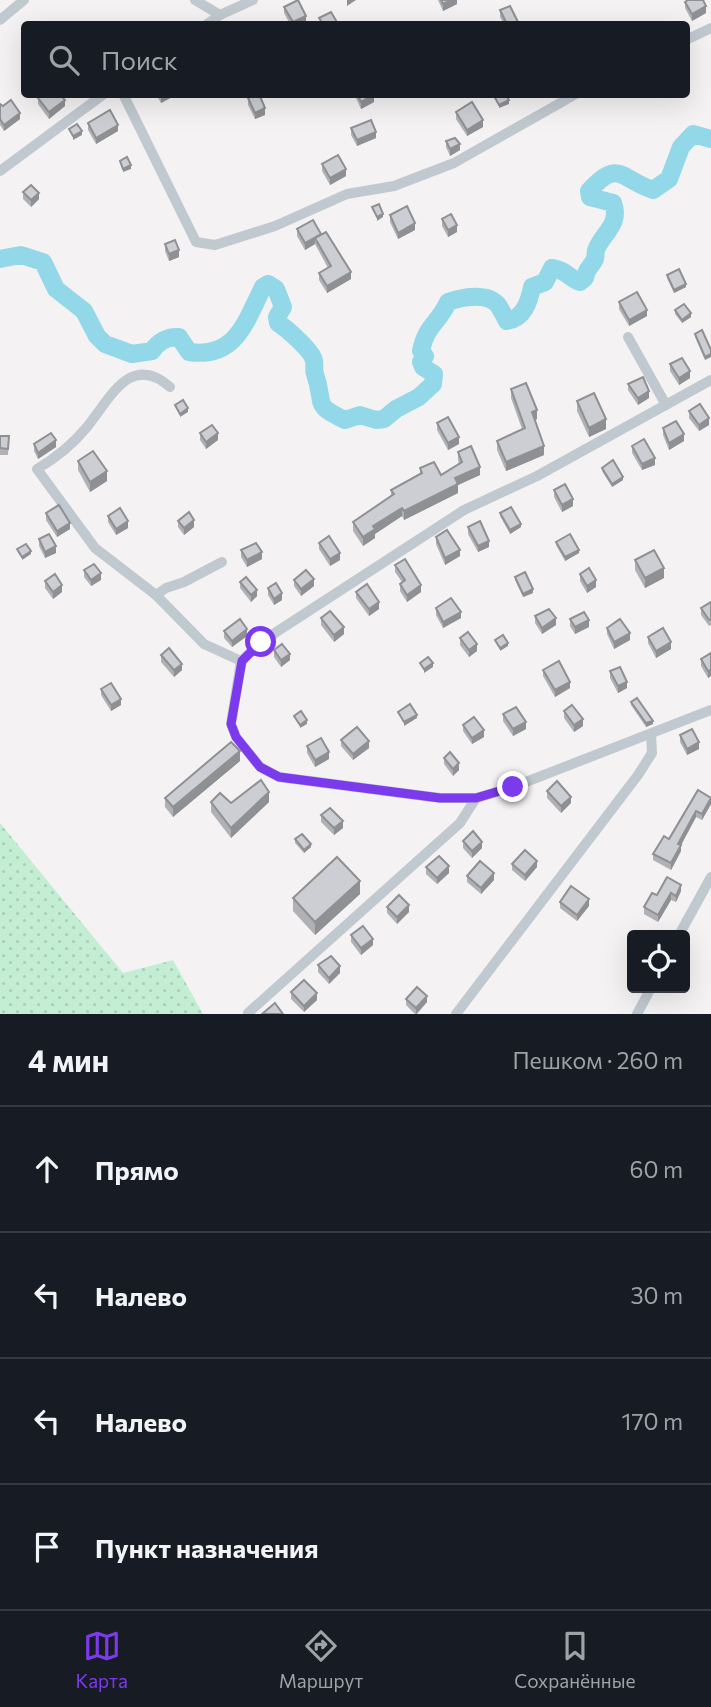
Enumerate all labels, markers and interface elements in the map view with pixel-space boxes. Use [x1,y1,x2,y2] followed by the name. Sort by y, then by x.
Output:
[21,21,690,98] search box
[45,41,83,79] icon: search
[101,44,178,75] text: Поиск
[245,626,276,657] route start
[497,771,528,802] route end
[627,930,690,993] map controls
[627,930,690,993] button: locate
[28,1041,109,1078] text: 4 мин
[512,1046,683,1074] text: Пешком · 260 m
[28,1150,66,1188] icon: ahead
[95,1154,179,1185] text: Прямо
[630,1155,683,1183] text: 60 m
[28,1276,66,1314] icon: left
[95,1280,187,1311] text: Налево
[630,1281,683,1309] text: 30 m
[28,1402,66,1440] icon: left
[95,1406,187,1437] text: Налево
[622,1407,683,1435] text: 170 m
[28,1528,66,1566] icon: arrive
[95,1532,319,1563] text: Пункт назначения
[75,1627,128,1692] tab: Карта
[279,1627,363,1692] tab: Маршрут
[514,1627,635,1692] tab: Сохранённые

